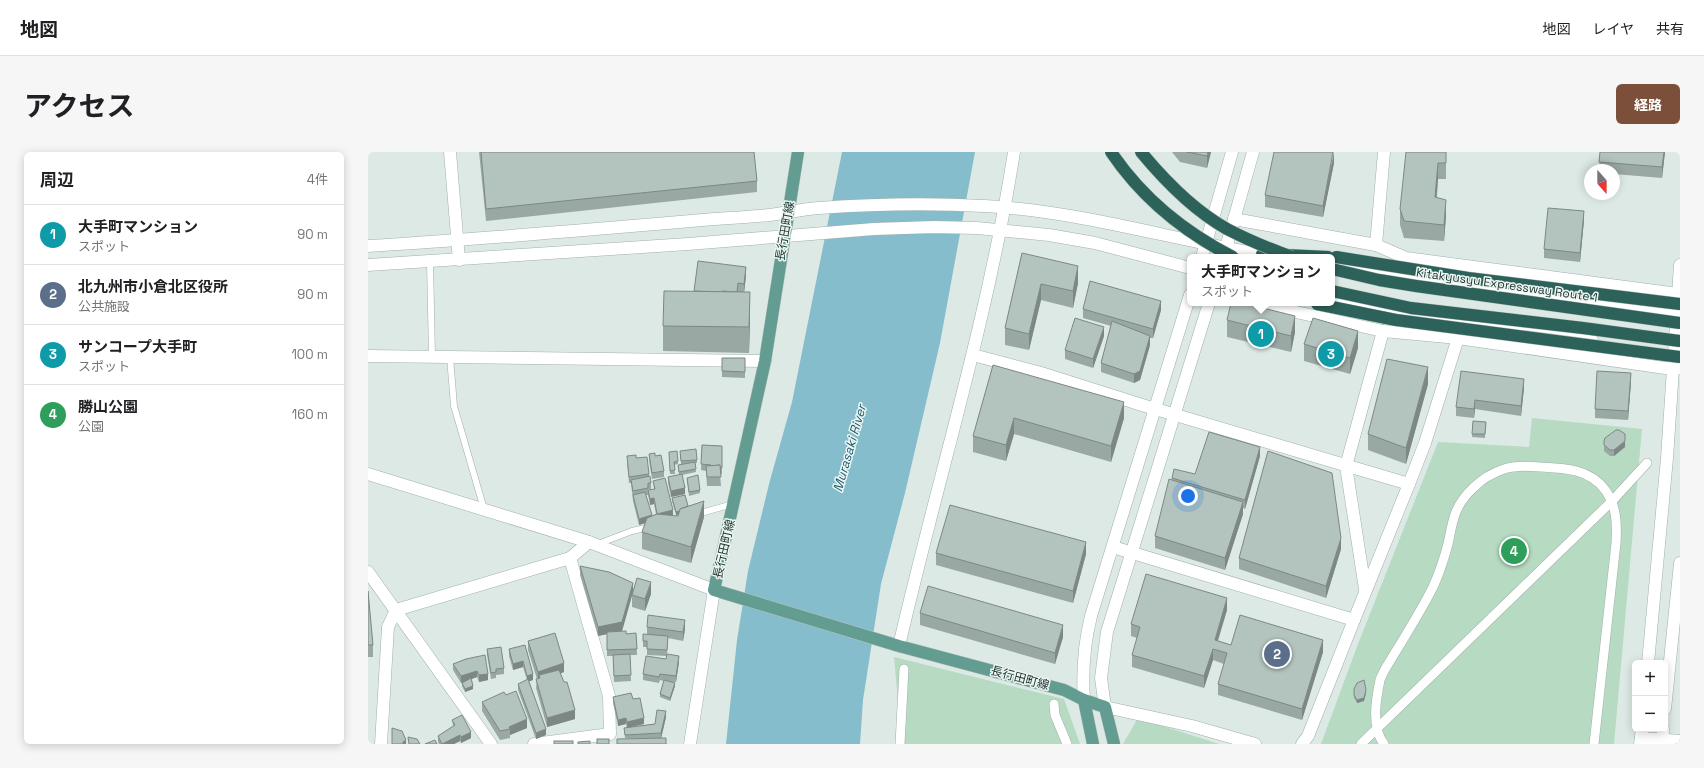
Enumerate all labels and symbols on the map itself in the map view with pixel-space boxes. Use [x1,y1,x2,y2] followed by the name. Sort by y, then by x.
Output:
[1584,164,1620,200] north arrow
[772,200,798,262] street label: 長行田町線
[1415,264,1599,306] street label: Kitakyusyu Expressway Route 1
[1248,319,1274,349] pin: 1
[1318,339,1344,369] pin: 3
[829,401,871,494] water label: Murasaki River
[1178,486,1198,506] your location
[709,518,739,580] street label: 長行田町線
[1501,536,1527,566] pin: 4
[1264,639,1290,669] pin: 2
[989,663,1051,693] street label: 長行田町線

